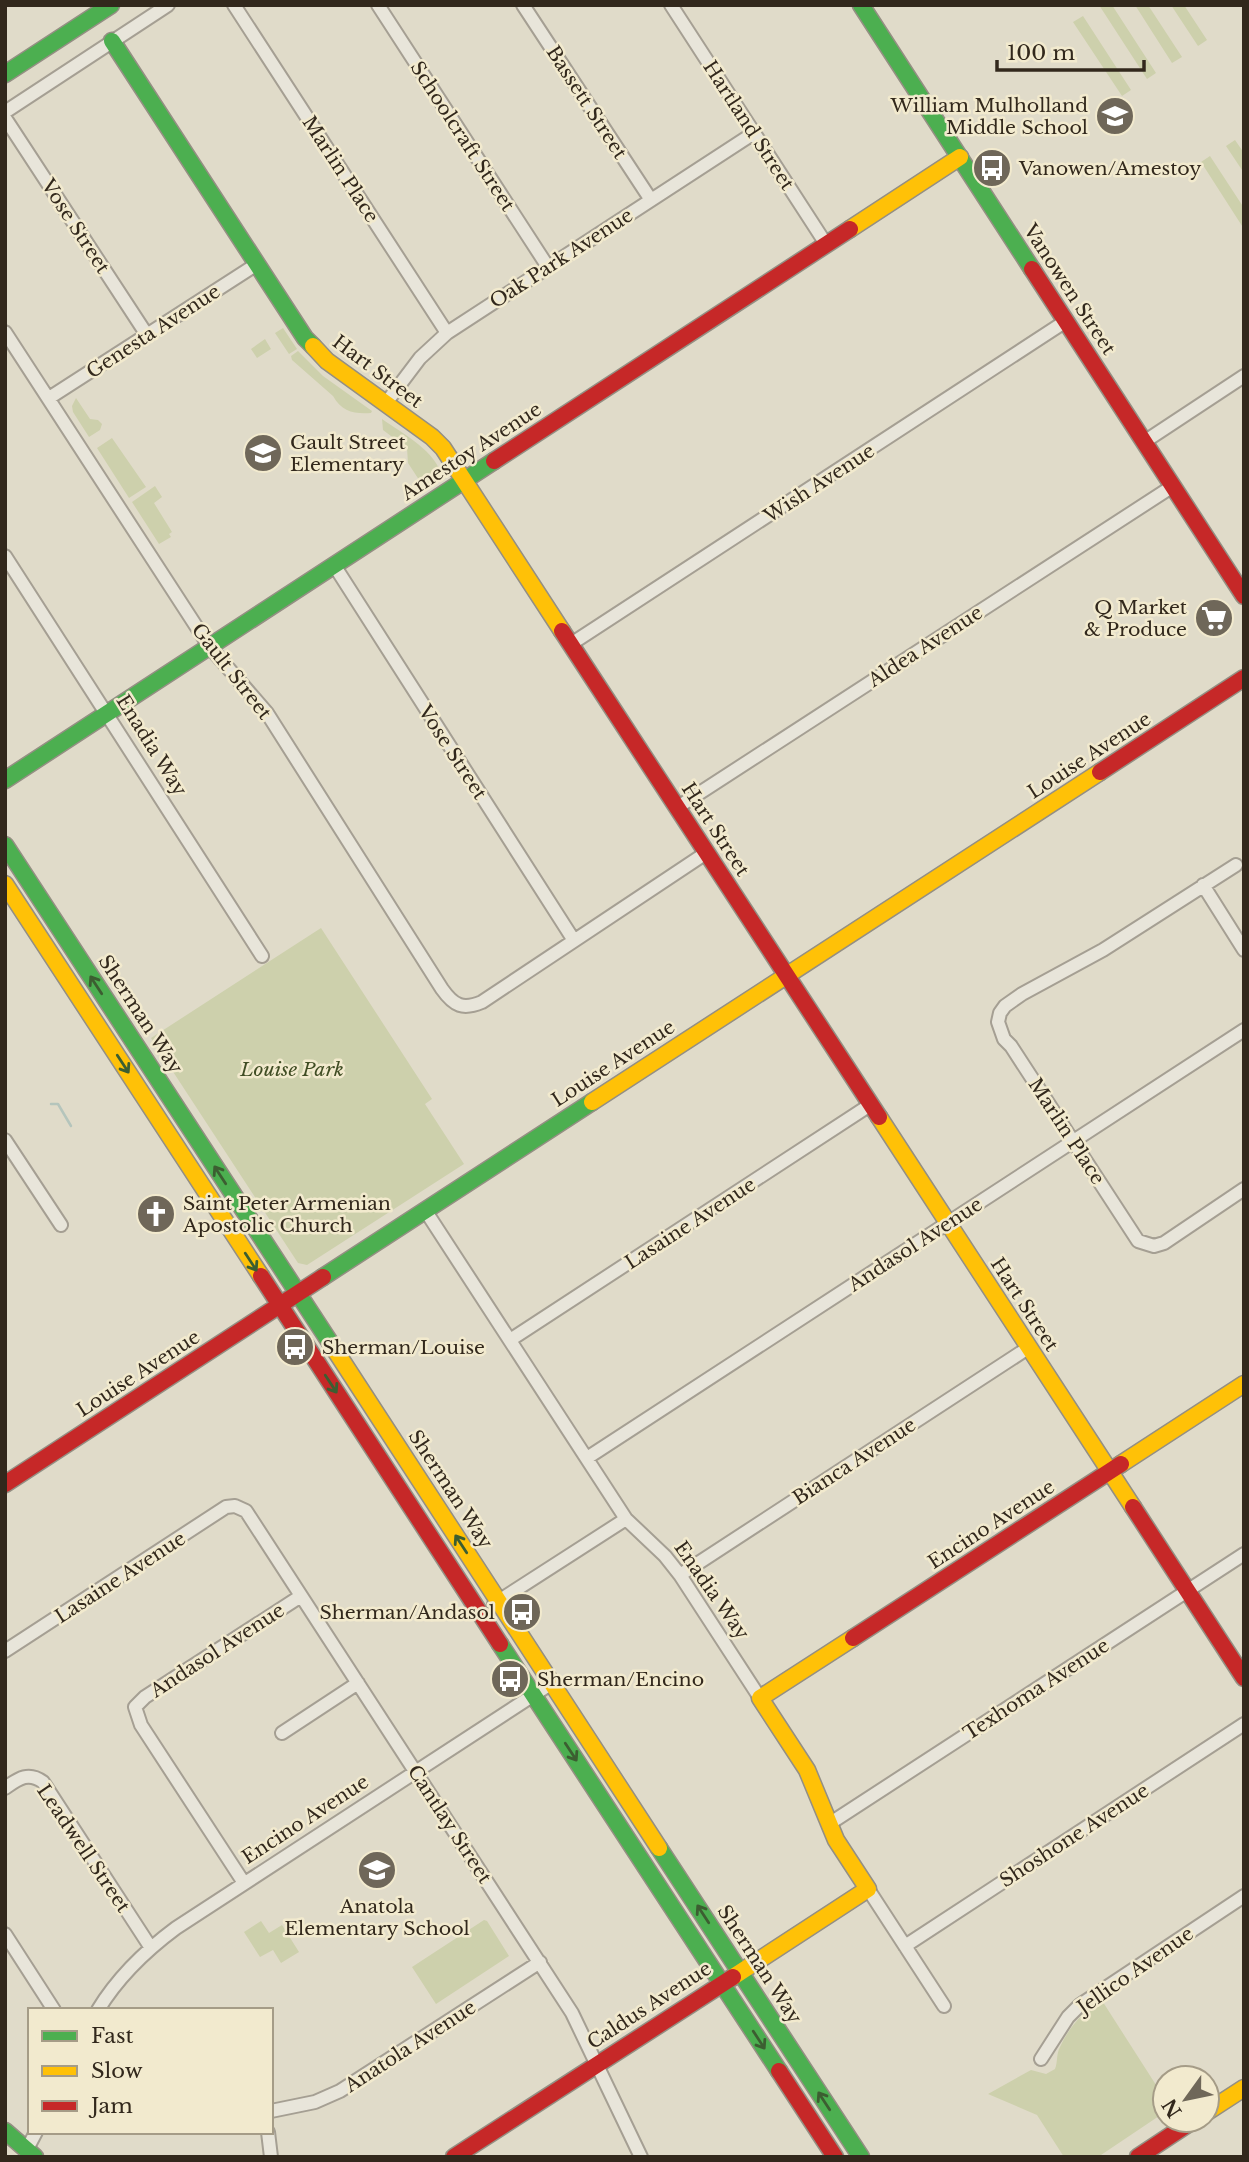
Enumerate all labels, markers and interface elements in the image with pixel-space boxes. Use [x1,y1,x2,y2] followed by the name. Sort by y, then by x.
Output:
[997,28,1144,72] scale bar
[1007,40,1075,66] text: 100 m
[541,41,632,164] street label: Bassett Street
[698,56,799,195] street label: Hartland Street
[406,57,520,216] street label: Schoolcraft Street
[890,94,1088,139] place label: William Mulholland Middle School
[1094,95,1136,137] school or university icon: William Mulholland Middle School
[298,112,384,227] street label: Marlin Place
[971,147,1013,189] bus stop icon: Vanowen/Amestoy
[1018,157,1202,180] place label: Vanowen/Amestoy
[36,174,115,278] street label: Vose Street
[485,204,637,313] street label: Oak Park Avenue
[1018,219,1121,360] street label: Vanowen Street
[82,280,224,383] street label: Genesta Avenue
[328,330,428,413] street label: Hart Street
[396,398,546,506] street label: Amestoy Avenue
[290,431,407,476] place label: Gault Street Elementary
[242,432,284,474] school or university icon: Gault Street Elementary
[759,439,879,528] street label: Wish Avenue
[1084,596,1188,641] place label: Q Market & Produce
[1193,597,1235,639] supermarket icon: Q Market & Produce
[863,601,987,693] street label: Aldea Avenue
[187,619,277,725] street label: Gault Street
[111,691,192,800] street label: Enadia Way
[413,700,492,804] street label: Vose Street
[1023,707,1155,804] street label: Louise Avenue
[677,778,755,881] street label: Hart Street
[94,951,188,1078] street label: Sherman Way
[89,975,103,995] one-way arrow
[547,1015,679,1112] street label: Louise Avenue
[115,1054,130,1073] one-way arrow
[239,1058,344,1081] park label: Louise Park
[1024,1074,1110,1189] street label: Marlin Place
[213,1166,227,1186] one-way arrow
[621,1173,760,1274] street label: Lasaine Avenue
[182,1192,391,1237] place label: Saint Peter Armenian Apostolic Church
[843,1192,987,1297] street label: Andasol Avenue
[135,1193,177,1235] church icon: Saint Peter Armenian Apostolic Church
[244,1252,259,1271] one-way arrow
[986,1253,1064,1356] street label: Hart Street
[72,1325,204,1422] street label: Louise Avenue
[274,1326,316,1368] bus stop icon: Sherman/Louise
[322,1336,485,1359] place label: Sherman/Louise
[324,1373,338,1393] one-way arrow
[788,1413,920,1510] street label: Bianca Avenue
[404,1426,498,1553] street label: Sherman Way
[924,1475,1059,1574] street label: Encino Avenue
[51,1527,190,1628] street label: Lasaine Avenue
[454,1535,468,1555] one-way arrow
[669,1537,754,1644] street label: Enadia Way
[501,1591,543,1633] bus stop icon: Sherman/Andasol
[145,1598,289,1703] street label: Andasol Avenue
[319,1601,495,1624] place label: Sherman/Andasol
[959,1634,1113,1745] street label: Texhoma Avenue
[489,1658,531,1700] bus stop icon: Sherman/Encino
[537,1668,704,1691] place label: Sherman/Encino
[564,1742,578,1762] one-way arrow
[403,1761,497,1888] street label: Cantlay Street
[238,1770,373,1869] street label: Encino Avenue
[996,1779,1153,1892] street label: Shoshone Avenue
[32,1780,135,1917] street label: Leadwell Street
[356,1849,398,1891] school or university icon: Anatola Elementary School
[284,1895,470,1940] place label: Anatola Elementary School
[713,1901,807,2028] street label: Sherman Way
[695,1905,710,1924] one-way arrow
[1070,1922,1198,2021] street label: Jellico Avenue
[583,1957,716,2054] street label: Caldus Avenue
[340,1996,480,2098] street label: Anatola Avenue
[28,2008,273,2134] legend
[91,2023,133,2049] text: Fast
[752,2030,766,2050] one-way arrow
[91,2058,143,2084] text: Slow
[1151,2064,1221,2134] north arrow
[817,2092,831,2112] one-way arrow
[88,2093,133,2119] text: Jam
[1158,2094,1187,2122] text: N

